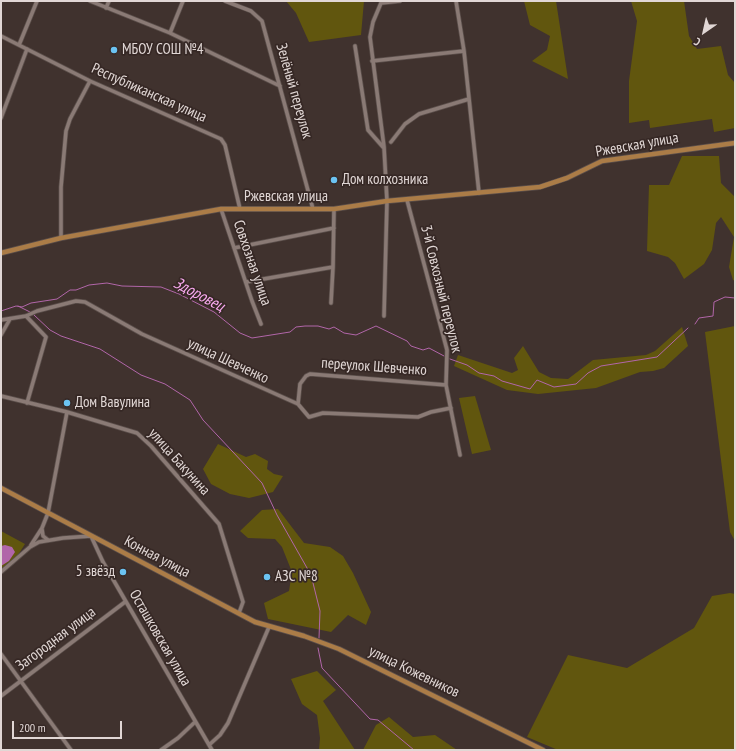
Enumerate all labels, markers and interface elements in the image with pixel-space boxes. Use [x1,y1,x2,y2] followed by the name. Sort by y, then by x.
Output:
[684,12,724,52] north arrow
[691,35,703,49] text: С
[122,41,204,59] place label: МБОУ СОШ №4
[272,41,316,141] street label: Зелёный переулок
[109,45,119,55] marker: МБОУ СОШ №4
[89,60,209,126] street label: Республиканская улица
[594,129,680,161] street label: Ржевская улица
[342,171,428,189] place label: Дом колхозника
[329,175,339,185] marker: Дом колхозника
[244,188,328,206] street label: Ржевская улица
[229,218,275,308] street label: Совхозная улица
[416,223,466,355] street label: 3-й Совхозный переулок
[170,274,228,316] water label: Здоровец
[185,334,271,388] street label: улица Шевченко
[321,354,427,380] street label: переулок Шевченко
[75,394,150,412] place label: Дом Вавулина
[62,398,72,408] marker: Дом Вавулина
[144,425,214,499] street label: улица Бакунина
[121,532,193,582] street label: Конная улица
[76,563,115,581] place label: 5 звёзд
[118,567,128,577] marker: 5 звёзд
[275,568,318,586] place label: АЗС №8
[262,572,272,582] marker: АЗС №8
[125,587,195,689] street label: Осташковская улица
[13,603,99,675] street label: Загородная улица
[366,642,462,702] street label: улица Кожевников
[14,713,124,739] scale bar
[19,720,46,735] text: 200 m

